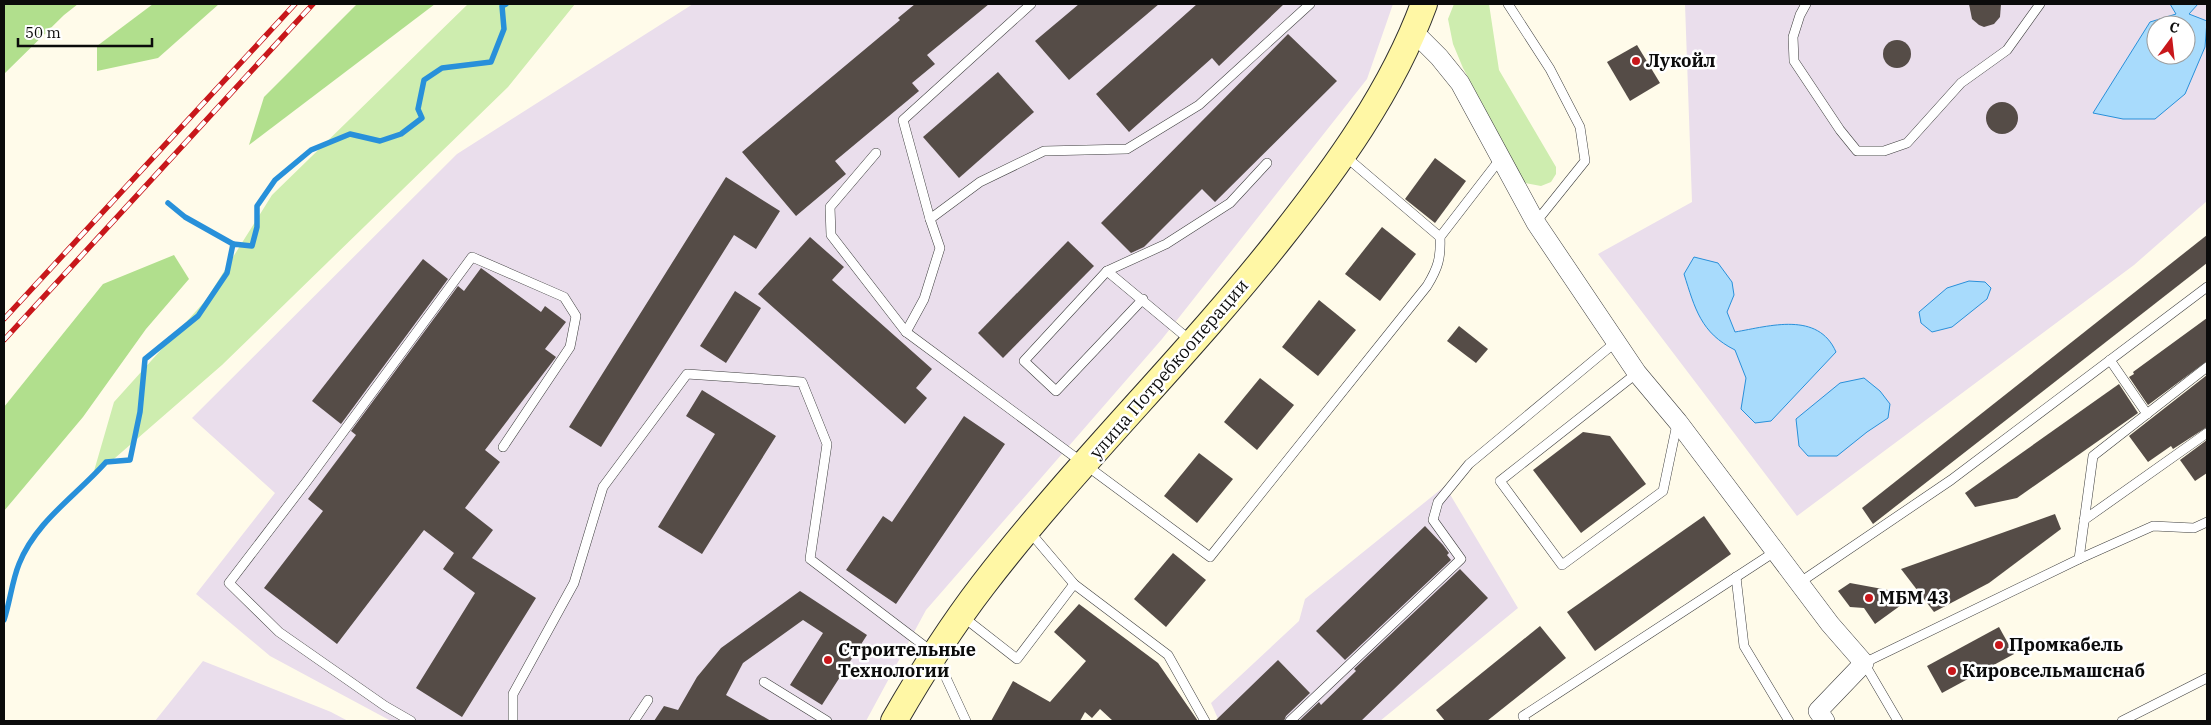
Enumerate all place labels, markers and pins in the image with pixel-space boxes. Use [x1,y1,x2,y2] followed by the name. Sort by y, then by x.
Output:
[1646,49,1716,72] place label: Лукойл
[1630,55,1642,67] marker: Лукойл
[1879,586,1949,609] place label: МБМ 43
[1863,592,1875,604] marker: МБМ 43
[2009,633,2123,656] place label: Промкабель
[838,638,976,682] place label: Строительные Технологии
[1993,639,2005,651] marker: Промкабель
[822,654,834,666] marker: Строительные Технологии
[1962,659,2145,682] place label: Кировсельмашснаб
[1946,665,1958,677] marker: Кировсельмашснаб

